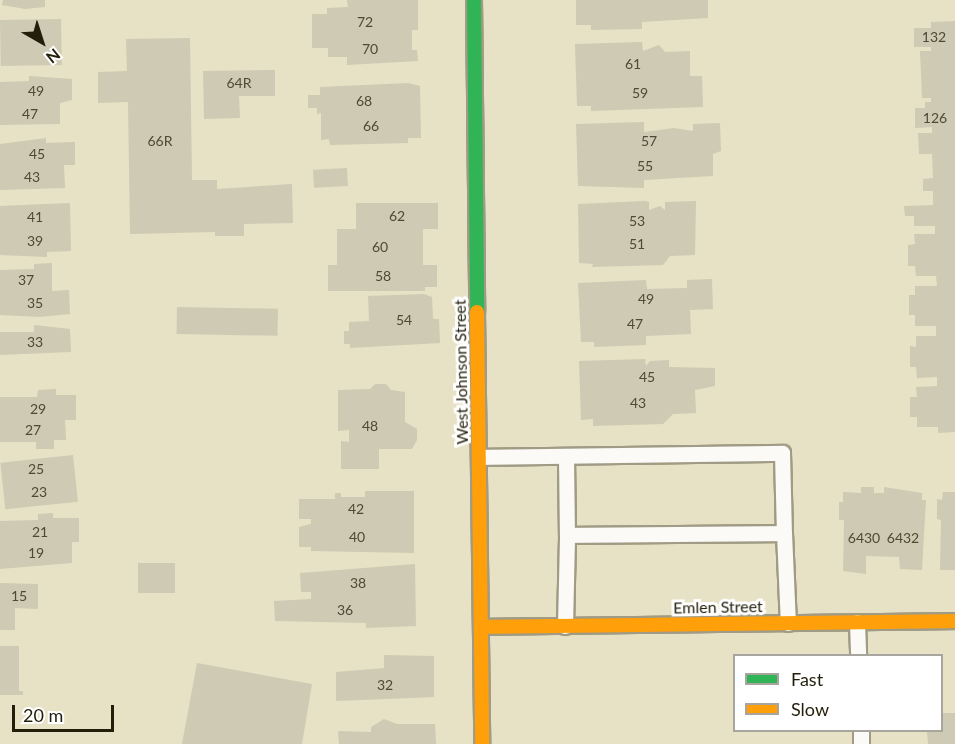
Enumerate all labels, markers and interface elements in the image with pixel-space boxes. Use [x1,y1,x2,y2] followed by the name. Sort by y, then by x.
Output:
[12,12,72,72] north arrow
[357,14,373,30] house number: 72
[922,29,946,45] house number: 132
[362,41,378,57] house number: 70
[43,45,64,68] text: N
[625,56,641,72] house number: 61
[226,75,252,91] house number: 64R
[28,83,44,99] house number: 49
[632,85,648,101] house number: 59
[356,93,372,109] house number: 68
[22,106,38,122] house number: 47
[923,110,947,126] house number: 126
[363,118,379,134] house number: 66
[147,133,173,149] house number: 66R
[641,133,657,149] house number: 57
[29,146,45,162] house number: 45
[637,158,653,174] house number: 55
[24,169,40,185] house number: 43
[389,208,405,224] house number: 62
[27,209,43,225] house number: 41
[629,213,645,229] house number: 53
[27,233,43,249] house number: 39
[629,236,645,252] house number: 51
[372,239,388,255] house number: 60
[375,268,391,284] house number: 58
[18,272,34,288] house number: 37
[638,291,654,307] house number: 49
[27,295,43,311] house number: 35
[450,299,472,445] street label: West Johnson Street
[396,312,412,328] house number: 54
[627,316,643,332] house number: 47
[27,334,43,350] house number: 33
[639,369,655,385] house number: 45
[630,395,646,411] house number: 43
[30,401,46,417] house number: 29
[362,418,378,434] house number: 48
[25,422,41,438] house number: 27
[28,461,44,477] house number: 25
[31,484,47,500] house number: 23
[348,501,364,517] house number: 42
[32,524,48,540] house number: 21
[349,529,365,545] house number: 40
[848,530,880,546] house number: 6430
[887,530,919,546] house number: 6432
[28,545,44,561] house number: 19
[350,575,366,591] house number: 38
[11,588,27,604] house number: 15
[673,597,763,617] street label: Emlen Street
[337,602,353,618] house number: 36
[733,654,943,732] legend
[791,668,823,690] text: Fast
[377,677,393,693] house number: 32
[15,693,117,731] scale bar
[791,698,829,720] text: Slow
[23,704,63,726] text: 20 m

